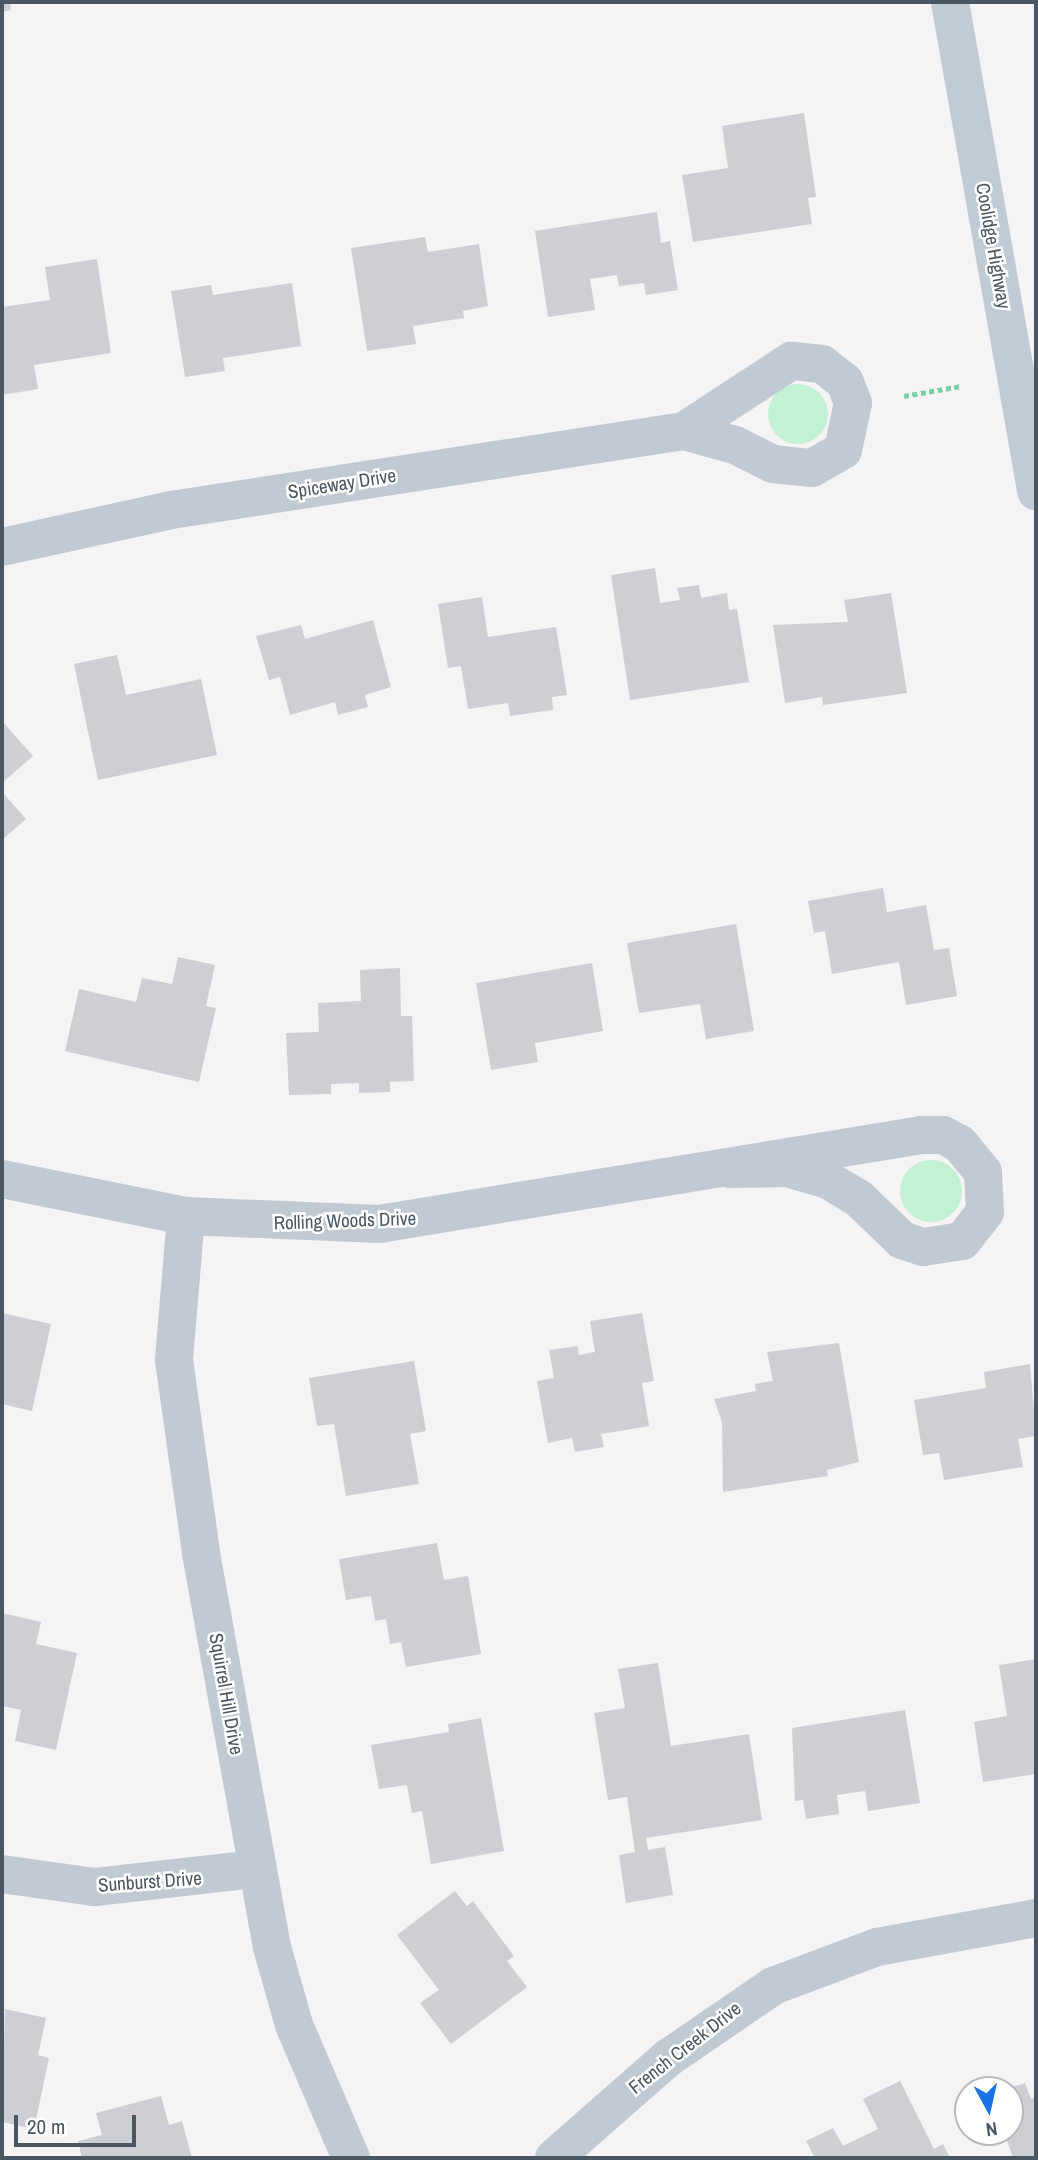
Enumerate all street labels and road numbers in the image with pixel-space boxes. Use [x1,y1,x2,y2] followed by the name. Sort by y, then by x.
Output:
[971,181,1015,311] street label: Coolidge Highway
[286,464,398,504] street label: Spiceway Drive
[273,1207,417,1235] street label: Rolling Woods Drive
[204,1631,248,1757] street label: Squirrel Hill Drive
[97,1867,203,1897] street label: Sunburst Drive
[624,1997,746,2099] street label: French Creek Drive

